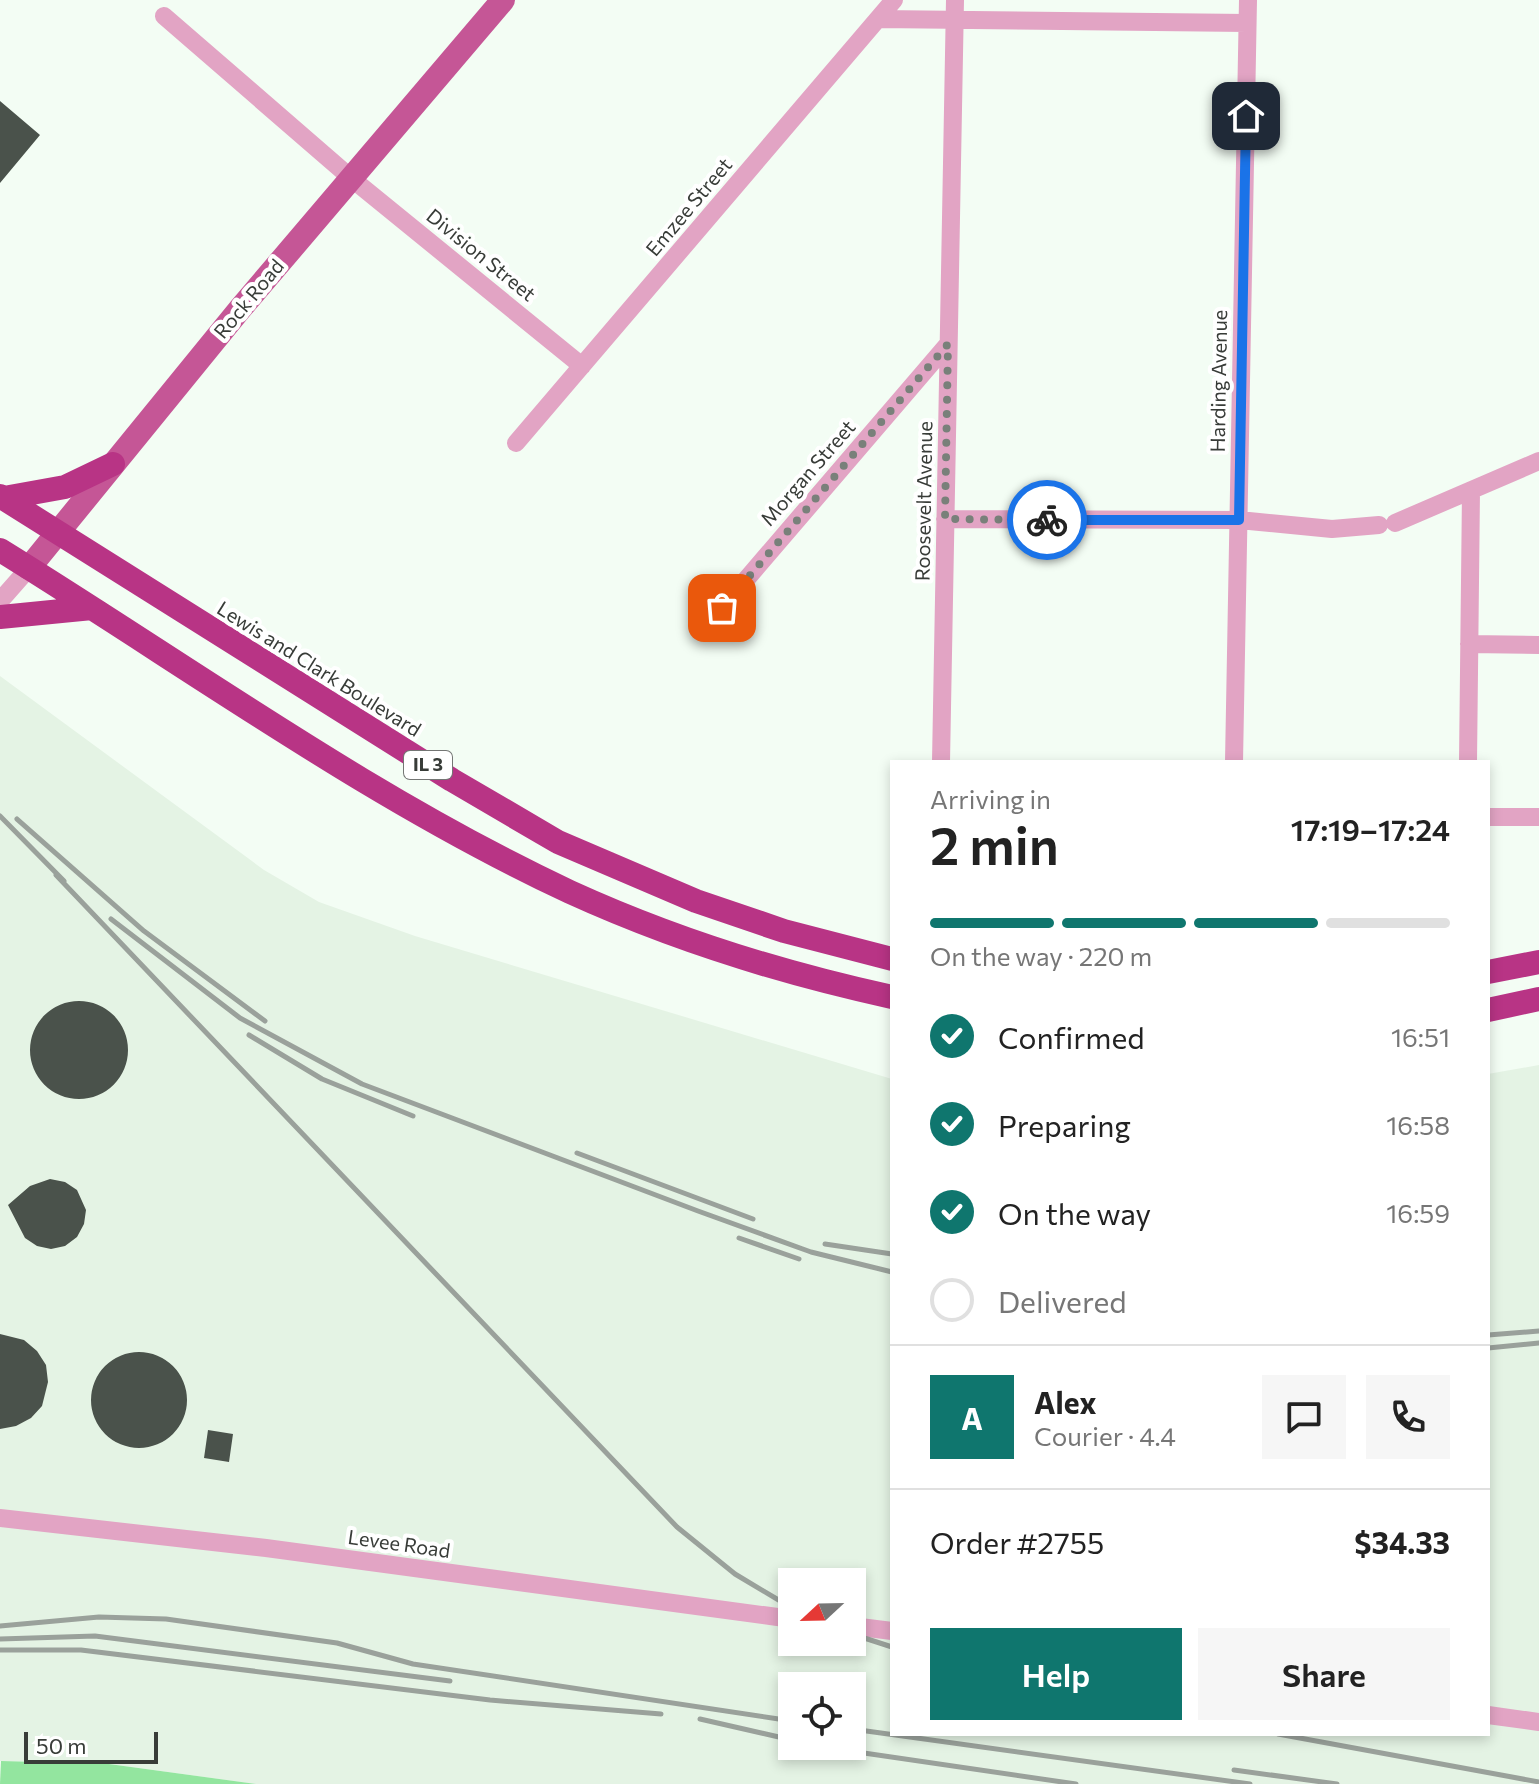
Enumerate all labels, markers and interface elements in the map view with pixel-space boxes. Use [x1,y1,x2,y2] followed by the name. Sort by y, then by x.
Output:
[1212,82,1280,150] pin
[1224,94,1268,138] icon: home
[640,152,736,260] street label: Emzee Street
[422,203,541,305] street label: Division Street
[208,254,288,343] street label: Rock Road
[1205,309,1231,452] street label: Harding Avenue
[755,415,860,530] street label: Morgan Street
[910,421,936,581] street label: Roosevelt Avenue
[1007,480,1087,560] courier
[1025,498,1069,542] icon: bike
[688,574,756,642] pin
[700,586,744,630] icon: bag
[213,595,426,741] street label: Lewis and Clark Boulevard
[404,751,452,779] road number: IL 3
[930,783,1051,814] text: Arriving in
[1291,810,1450,847] text: 17:19–17:24
[930,812,1059,876] text: 2 min
[930,940,1152,971] text: On the way · 220 m
[930,1014,974,1058] icon: check
[998,1018,1145,1055] text: Confirmed
[1391,1021,1450,1052] text: 16:51
[930,1102,974,1146] icon: check
[998,1106,1131,1143] text: Preparing
[1386,1109,1450,1140] text: 16:58
[930,1190,974,1234] icon: check
[998,1194,1151,1231] text: On the way
[1386,1197,1450,1228] text: 16:59
[998,1282,1127,1319] text: Delivered
[1262,1375,1346,1459] button: chat
[1366,1375,1450,1459] button: phone
[1034,1383,1097,1420] text: Alex
[961,1399,983,1436] text: A
[1034,1420,1176,1451] text: Courier · 4.4
[930,1523,1104,1560] text: Order #2755
[1354,1523,1450,1560] text: $34.33
[346,1524,452,1562] street label: Levee Road
[778,1568,866,1656] north arrow
[778,1568,866,1760] map controls
[930,1628,1182,1720] button: Help
[1198,1628,1450,1720] button: Share
[778,1672,866,1760] button: locate
[24,1728,158,1764] scale bar
[36,1732,86,1759] text: 50 m

